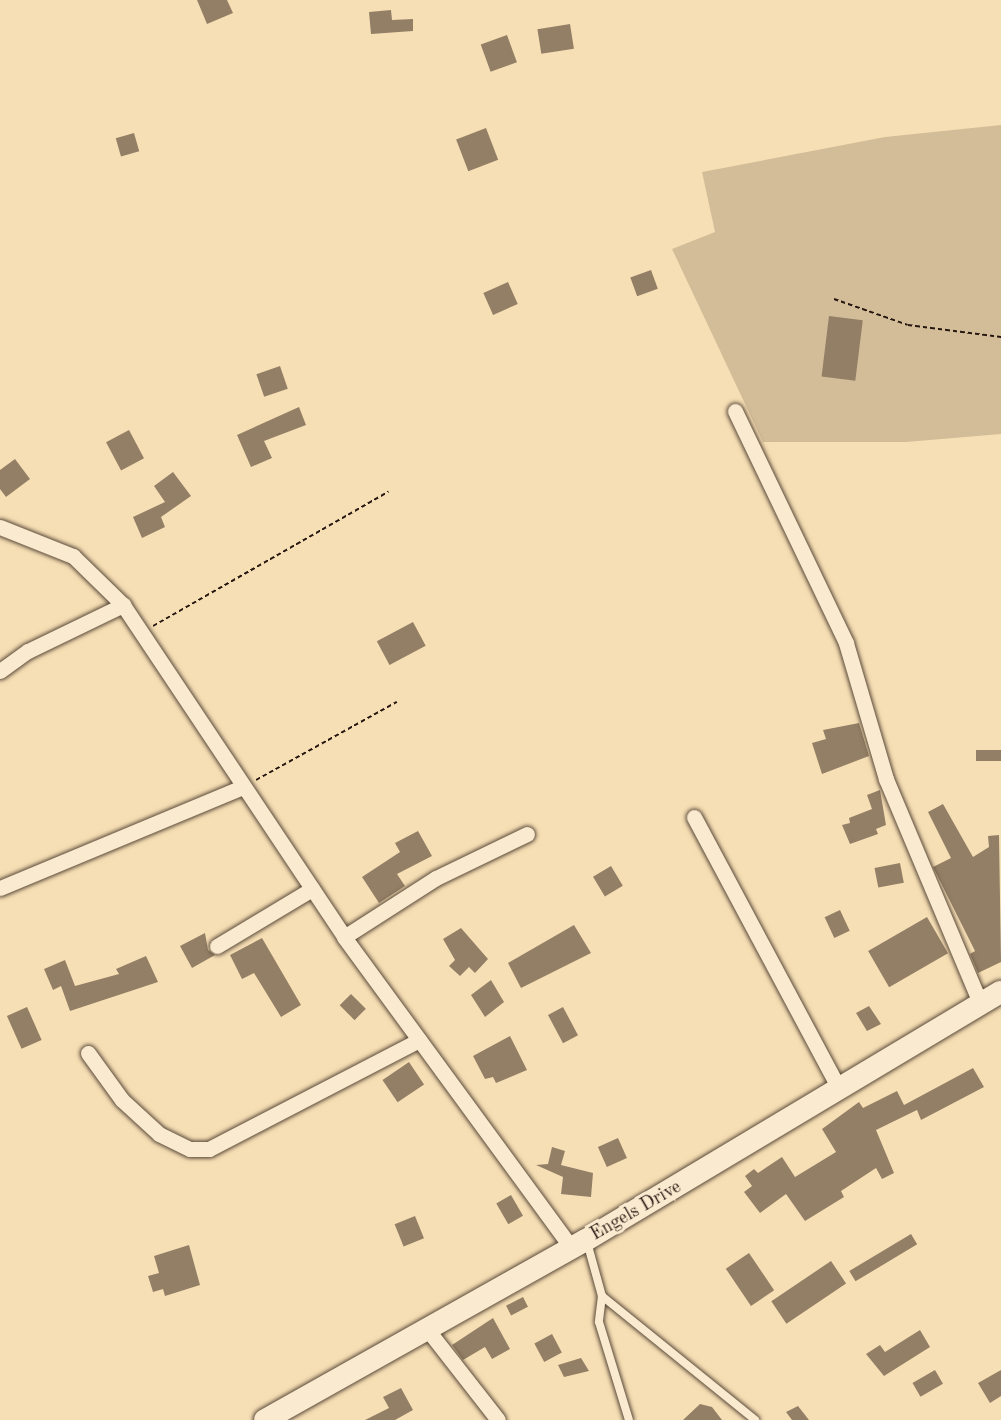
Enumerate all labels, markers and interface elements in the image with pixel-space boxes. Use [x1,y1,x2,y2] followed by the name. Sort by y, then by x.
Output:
[587,1176,685,1246] street label: Engels Drive

